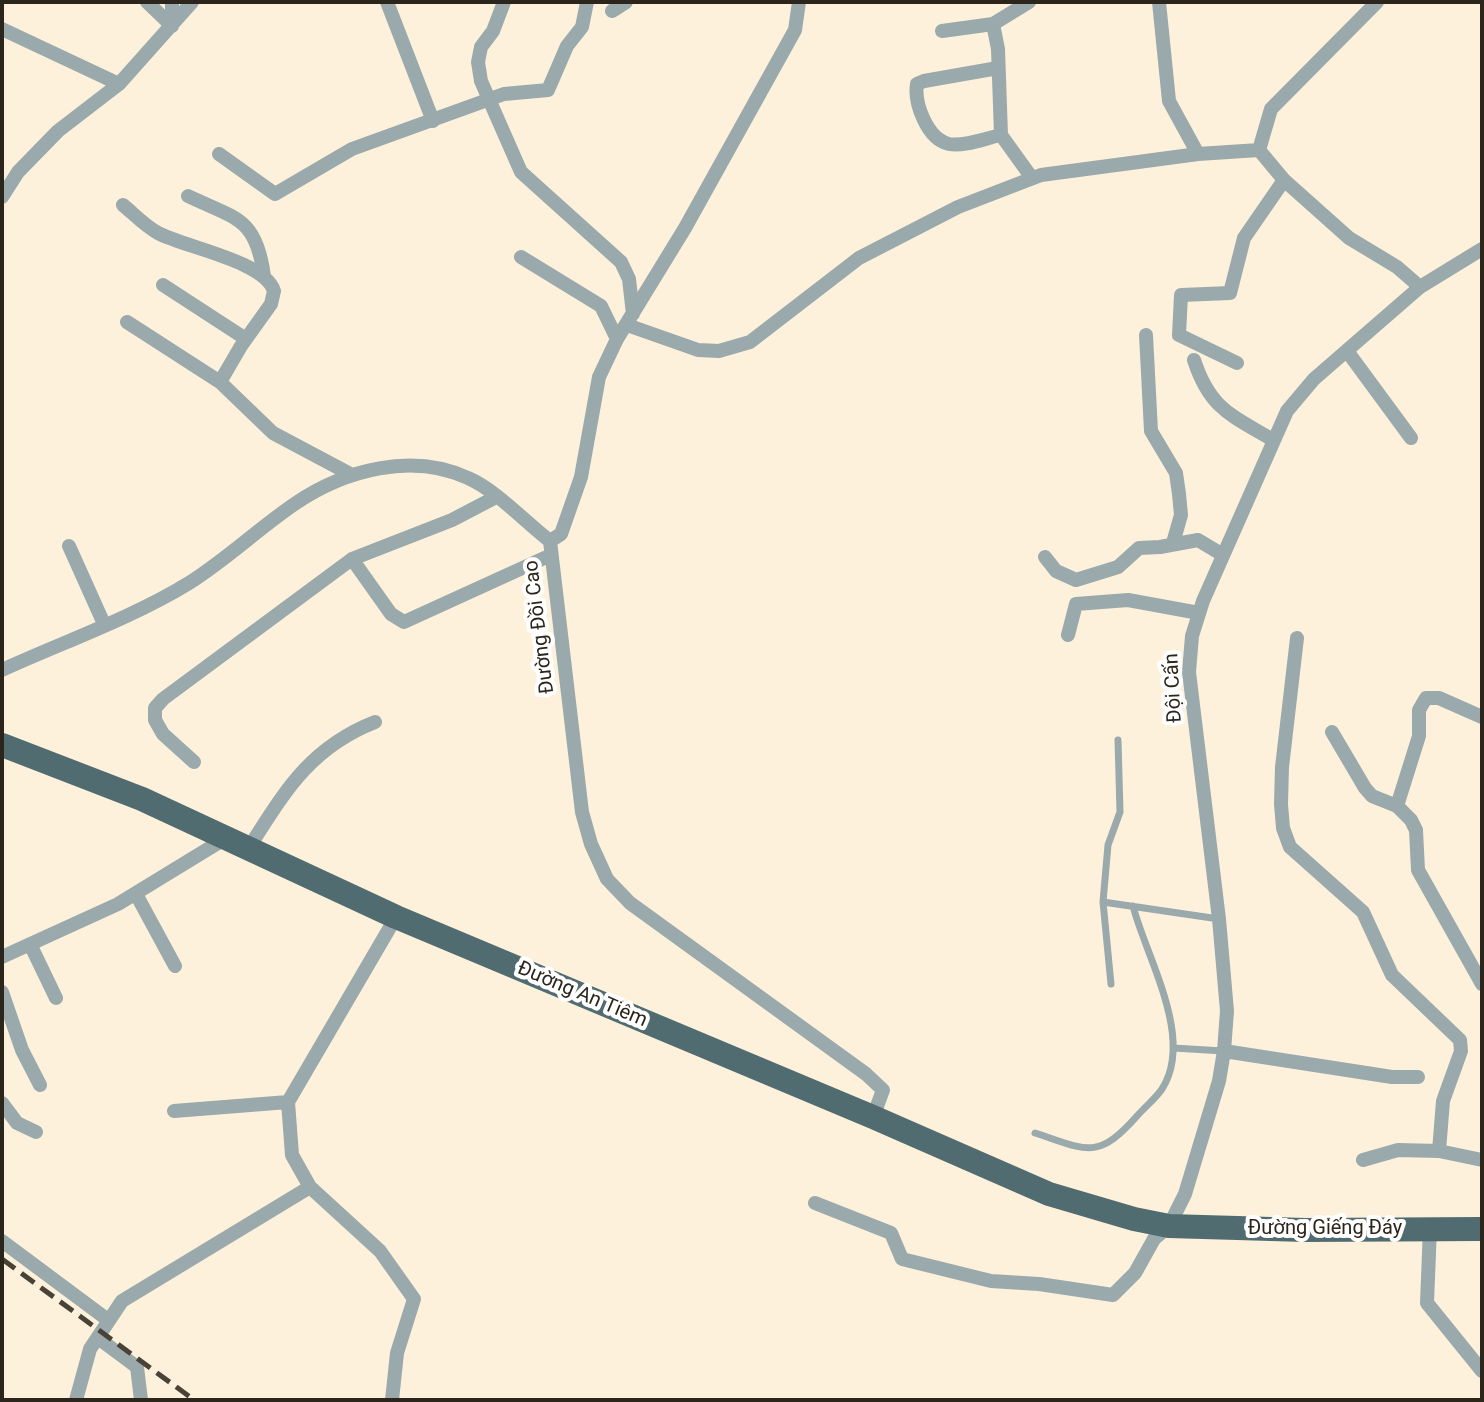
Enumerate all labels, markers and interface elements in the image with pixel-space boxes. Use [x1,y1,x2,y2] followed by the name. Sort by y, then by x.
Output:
[520,559,560,695] street label: Đường Đồi Cao
[1160,653,1188,723] street label: Đội Cấn
[514,957,650,1033] street label: Đường An Tiêm
[1248,1217,1402,1241] street label: Đường Giếng Đáy

